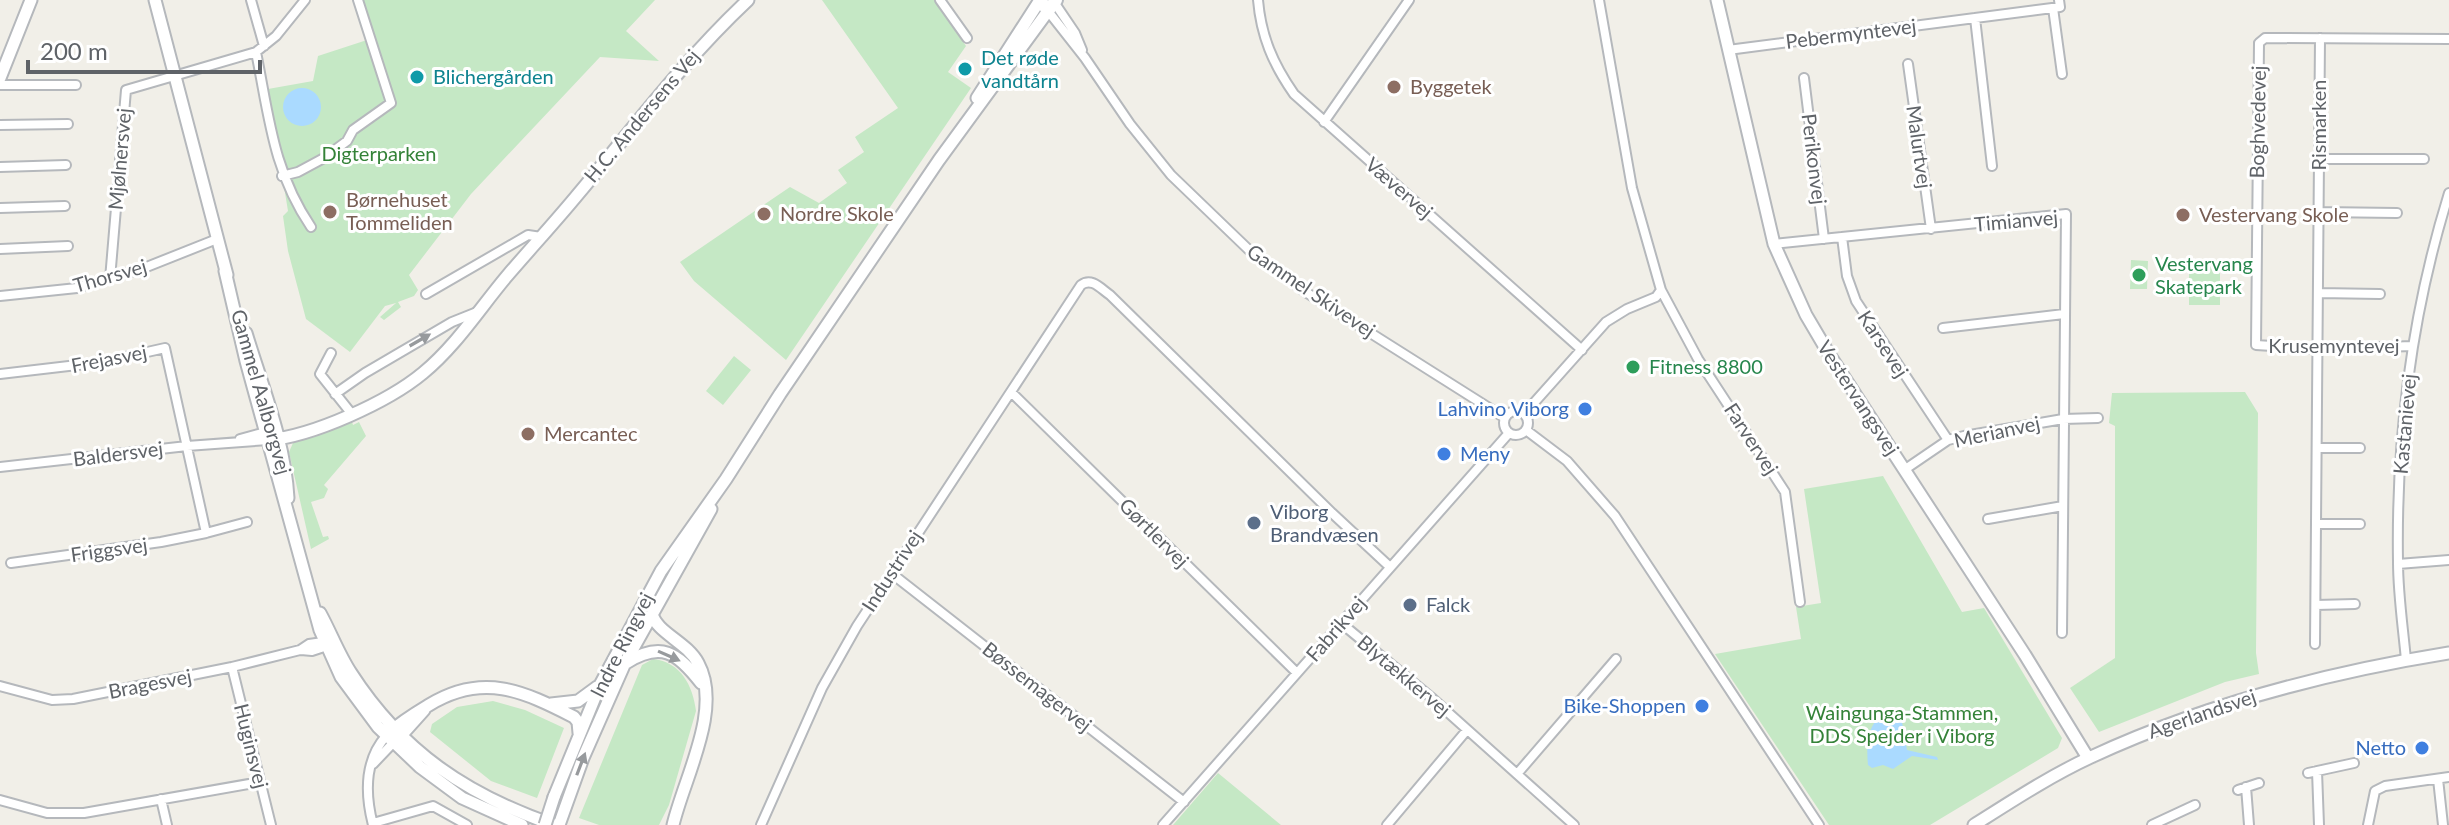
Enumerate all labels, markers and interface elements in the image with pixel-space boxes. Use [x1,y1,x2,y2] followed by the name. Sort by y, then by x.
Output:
[1784,13,1918,53] street label: Pebermyntevej
[28,24,260,74] scale bar
[40,36,108,65] text: 200 m
[579,44,704,187] street label: H.C. Andersens Vej
[981,45,1059,92] place label: Det røde vandtårn
[956,60,974,78] marker: Det røde vandtårn
[433,64,554,88] place label: Blichergården
[2244,65,2270,179] street label: Boghvedevej
[408,68,426,86] marker: Blichergården
[1410,74,1493,98] place label: Byggetek
[1385,78,1403,96] marker: Byggetek
[2306,80,2330,170] street label: Rismarken
[1902,104,1938,190] street label: Malurtvej
[103,107,135,211] street label: Mjølnersvej
[1798,112,1832,206] street label: Perikonvej
[322,141,436,165] park label: Digterparken
[1361,152,1438,223] street label: Vævervej
[346,187,453,234] place label: Børnehuset Tommeliden
[780,201,894,225] place label: Nordre Skole
[2199,202,2349,226] place label: Vestervang Skole
[321,203,339,221] marker: Børnehuset Tommeliden
[1973,204,2059,236] street label: Timianvej
[755,205,773,223] marker: Nordre Skole
[2174,206,2192,224] marker: Vestervang Skole
[1243,239,1380,342] street label: Gammel Skivevej
[2155,251,2253,298] place label: Vestervang Skatepark
[70,253,149,297] street label: Thorsvej
[2130,266,2148,284] marker: Vestervang Skatepark
[227,306,297,477] street label: Gammel Aalborgvej
[1853,306,1914,381] street label: Karsevej
[409,333,431,347] one-way arrow
[2268,333,2400,357] street label: Krusemyntevej
[1813,336,1905,459] street label: Vestervangsvej
[69,339,149,377] street label: Frejasvej
[1649,354,1763,378] place label: Fitness 8800
[1624,358,1642,376] marker: Fitness 8800
[2388,373,2420,475] street label: Kastanievej
[1437,396,1569,420] place label: Lahvino Viborg
[1720,398,1784,479] street label: Farvervej
[1576,400,1594,418] marker: Lahvino Viborg
[1952,410,2042,452] street label: Merianvej
[544,421,638,445] place label: Mercantec
[519,425,537,443] marker: Mercantec
[72,436,164,470] street label: Baldersvej
[1460,441,1511,465] place label: Meny
[1435,445,1453,463] marker: Meny
[1115,493,1194,572] street label: Gørtlervej
[1270,499,1379,546] place label: Viborg Brandvæsen
[1245,514,1263,532] marker: Viborg Brandvæsen
[856,525,926,616] street label: Industrivej
[69,532,149,566] street label: Friggsvej
[584,588,658,701] street label: Indre Ringvej
[1300,591,1370,666] street label: Fabrikvej
[1426,592,1471,616] place label: Falck
[1401,596,1419,614] marker: Falck
[1353,629,1456,721] street label: Blytækkervej
[978,636,1097,736] street label: Bøssemagervej
[657,649,680,662] one-way arrow
[106,663,194,703] street label: Bragesvej
[2145,683,2259,743] street label: Agerlandsvej
[1564,693,1686,717] place label: Bike-Shoppen
[1693,697,1711,715] marker: Bike-Shoppen
[1806,700,1998,747] park label: Waingunga-Stammen, DDS Spejder i Viborg
[230,701,274,791] street label: Huginsvej
[2356,735,2406,759] place label: Netto
[2413,739,2431,757] marker: Netto
[575,752,588,776] one-way arrow

